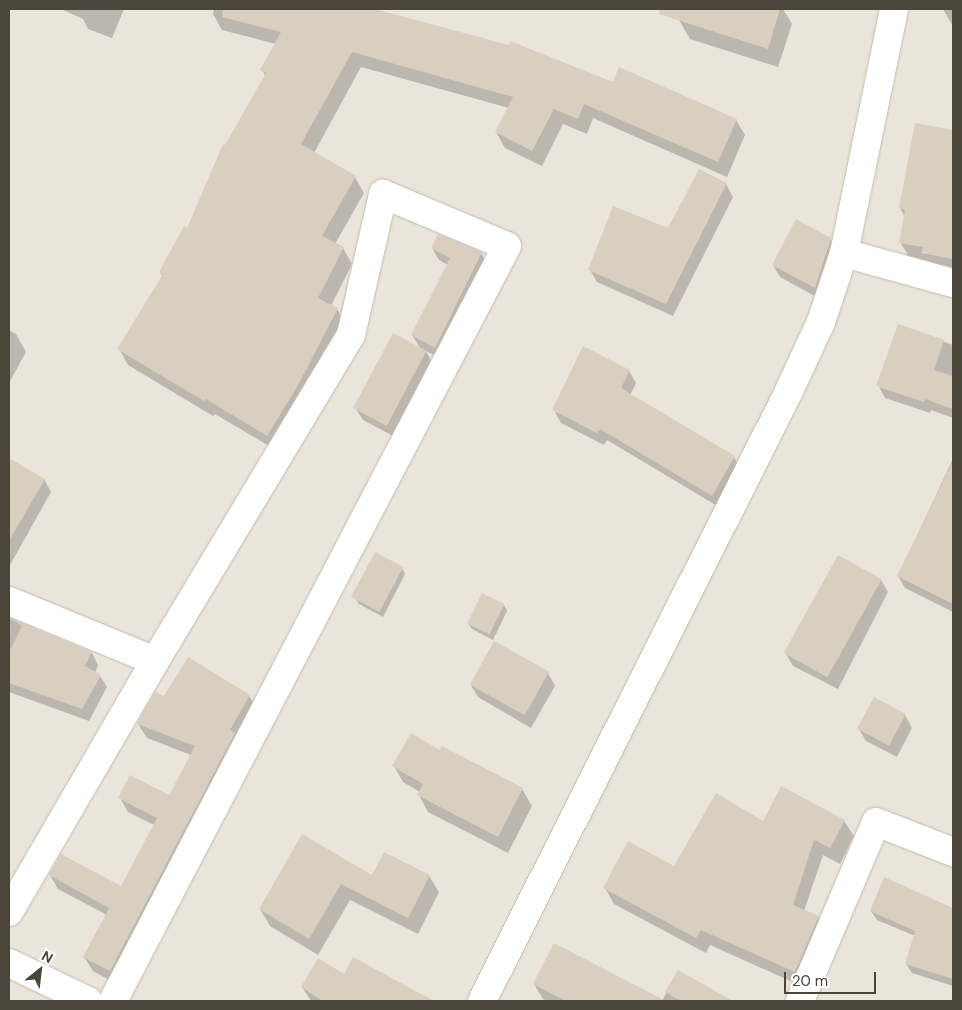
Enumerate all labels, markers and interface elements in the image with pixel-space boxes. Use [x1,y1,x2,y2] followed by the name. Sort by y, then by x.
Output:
[15,945,65,995] north arrow
[38,947,56,967] text: N
[787,962,880,994] scale bar
[792,971,828,991] text: 20 m

